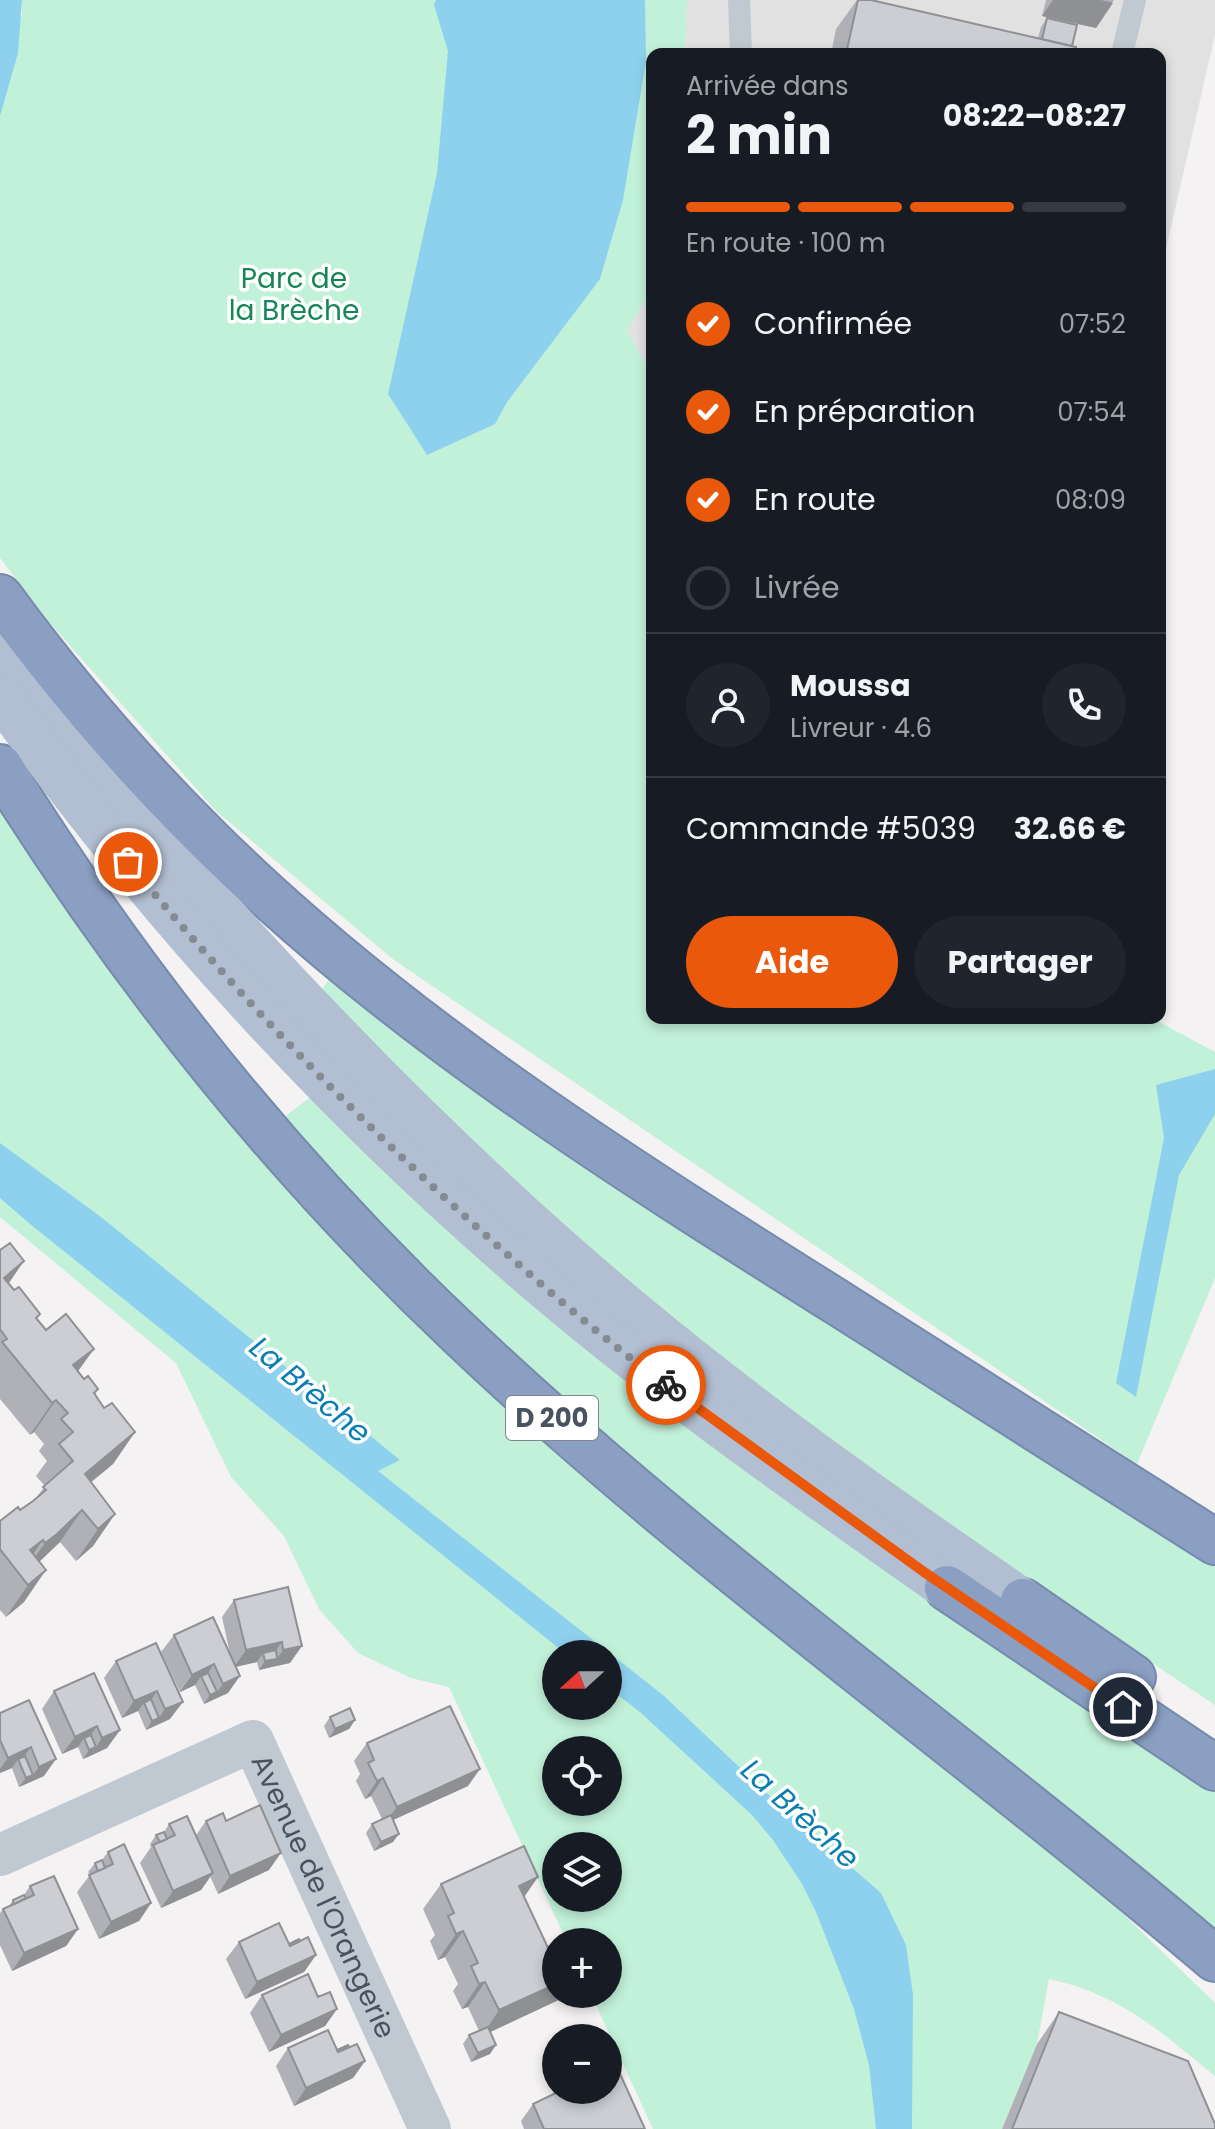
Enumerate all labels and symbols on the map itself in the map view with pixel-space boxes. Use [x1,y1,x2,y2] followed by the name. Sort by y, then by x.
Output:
[229,259,359,330] park label: Parc de la Brèche
[94,828,162,896] pin
[240,1326,380,1453] water label: La Brèche
[626,1345,706,1425] courier
[506,1396,598,1440] road number: D 200
[542,1640,622,1720] north arrow
[1089,1673,1157,1741] pin
[242,1748,405,2045] street label: Avenue de l'Orangerie
[732,1749,869,1879] water label: La Brèche

